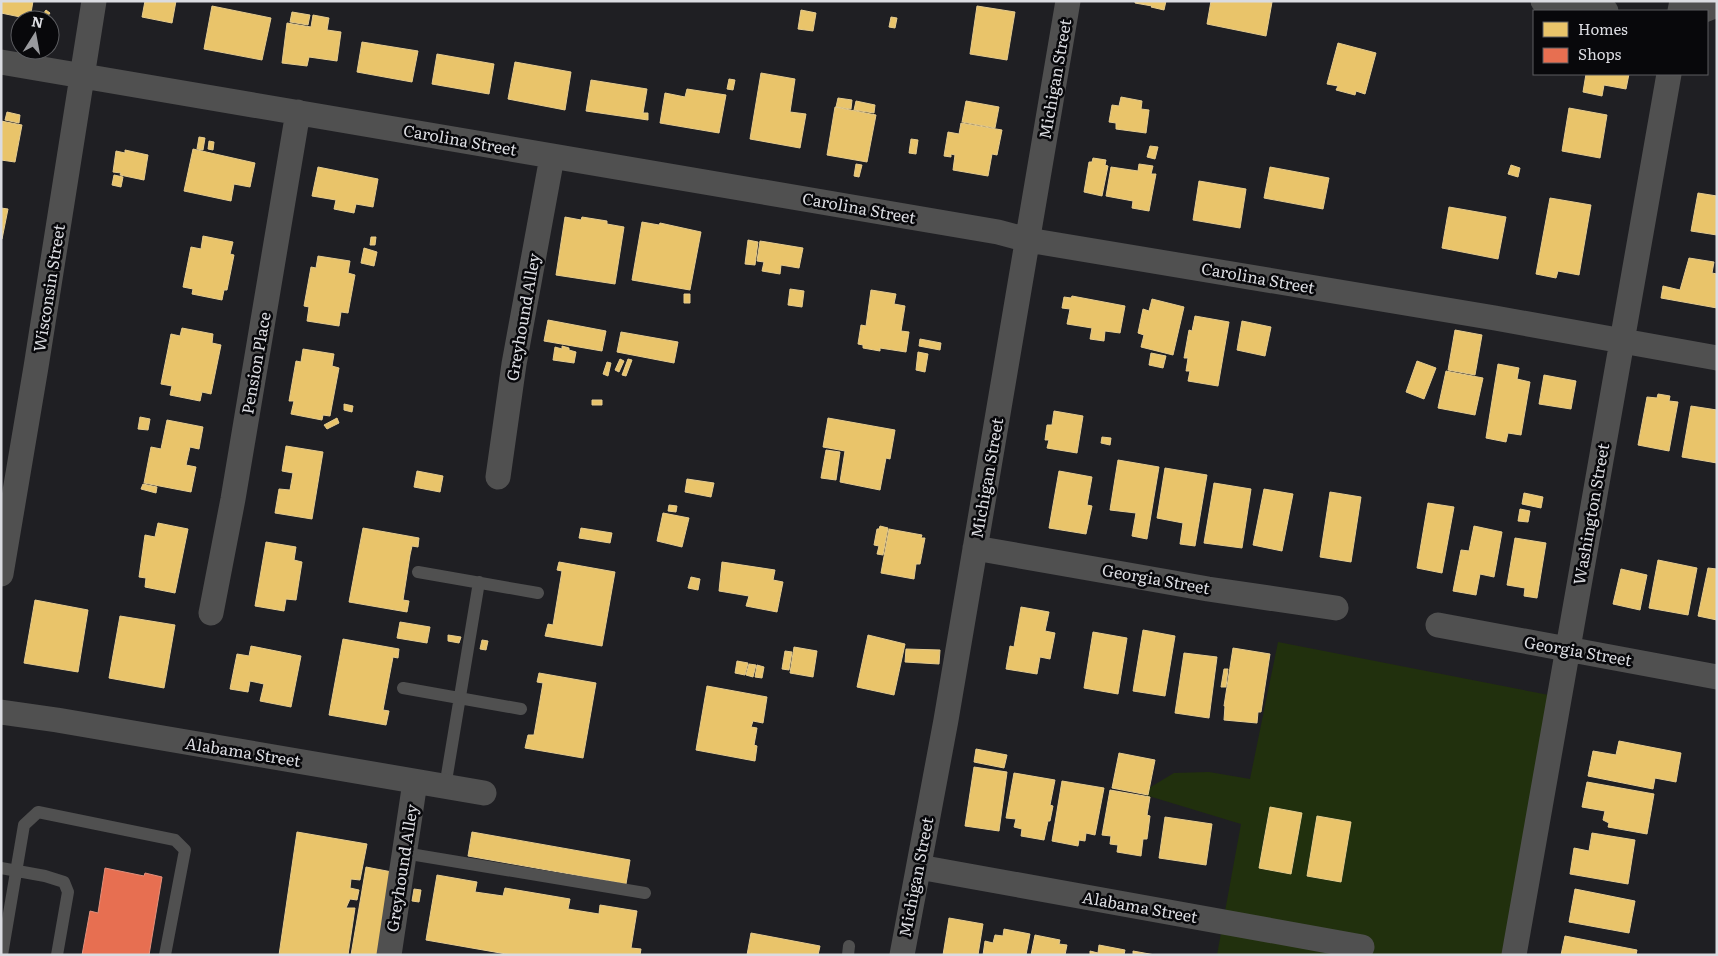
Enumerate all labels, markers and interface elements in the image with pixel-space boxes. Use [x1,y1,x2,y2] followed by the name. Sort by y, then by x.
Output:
[10,10,60,60] north arrow
[30,10,46,32] text: N
[1533,10,1708,75] legend
[1032,16,1077,141] street label: Michigan Street
[1578,17,1628,40] text: Homes
[1578,42,1621,65] text: Shops
[402,117,519,161] street label: Carolina Street
[801,185,918,229] street label: Carolina Street
[26,222,70,354] street label: Wisconsin Street
[499,250,545,383] street label: Greyhound Alley
[1200,255,1317,299] street label: Carolina Street
[234,310,276,416] street label: Pension Place
[964,415,1009,540] street label: Michigan Street
[1566,441,1614,587] street label: Washington Street
[1100,557,1212,599] street label: Georgia Street
[1522,629,1634,671] street label: Georgia Street
[184,730,303,772] street label: Alabama Street
[379,801,423,934] street label: Greyhound Alley
[892,814,939,939] street label: Michigan Street
[1081,884,1200,928] street label: Alabama Street

